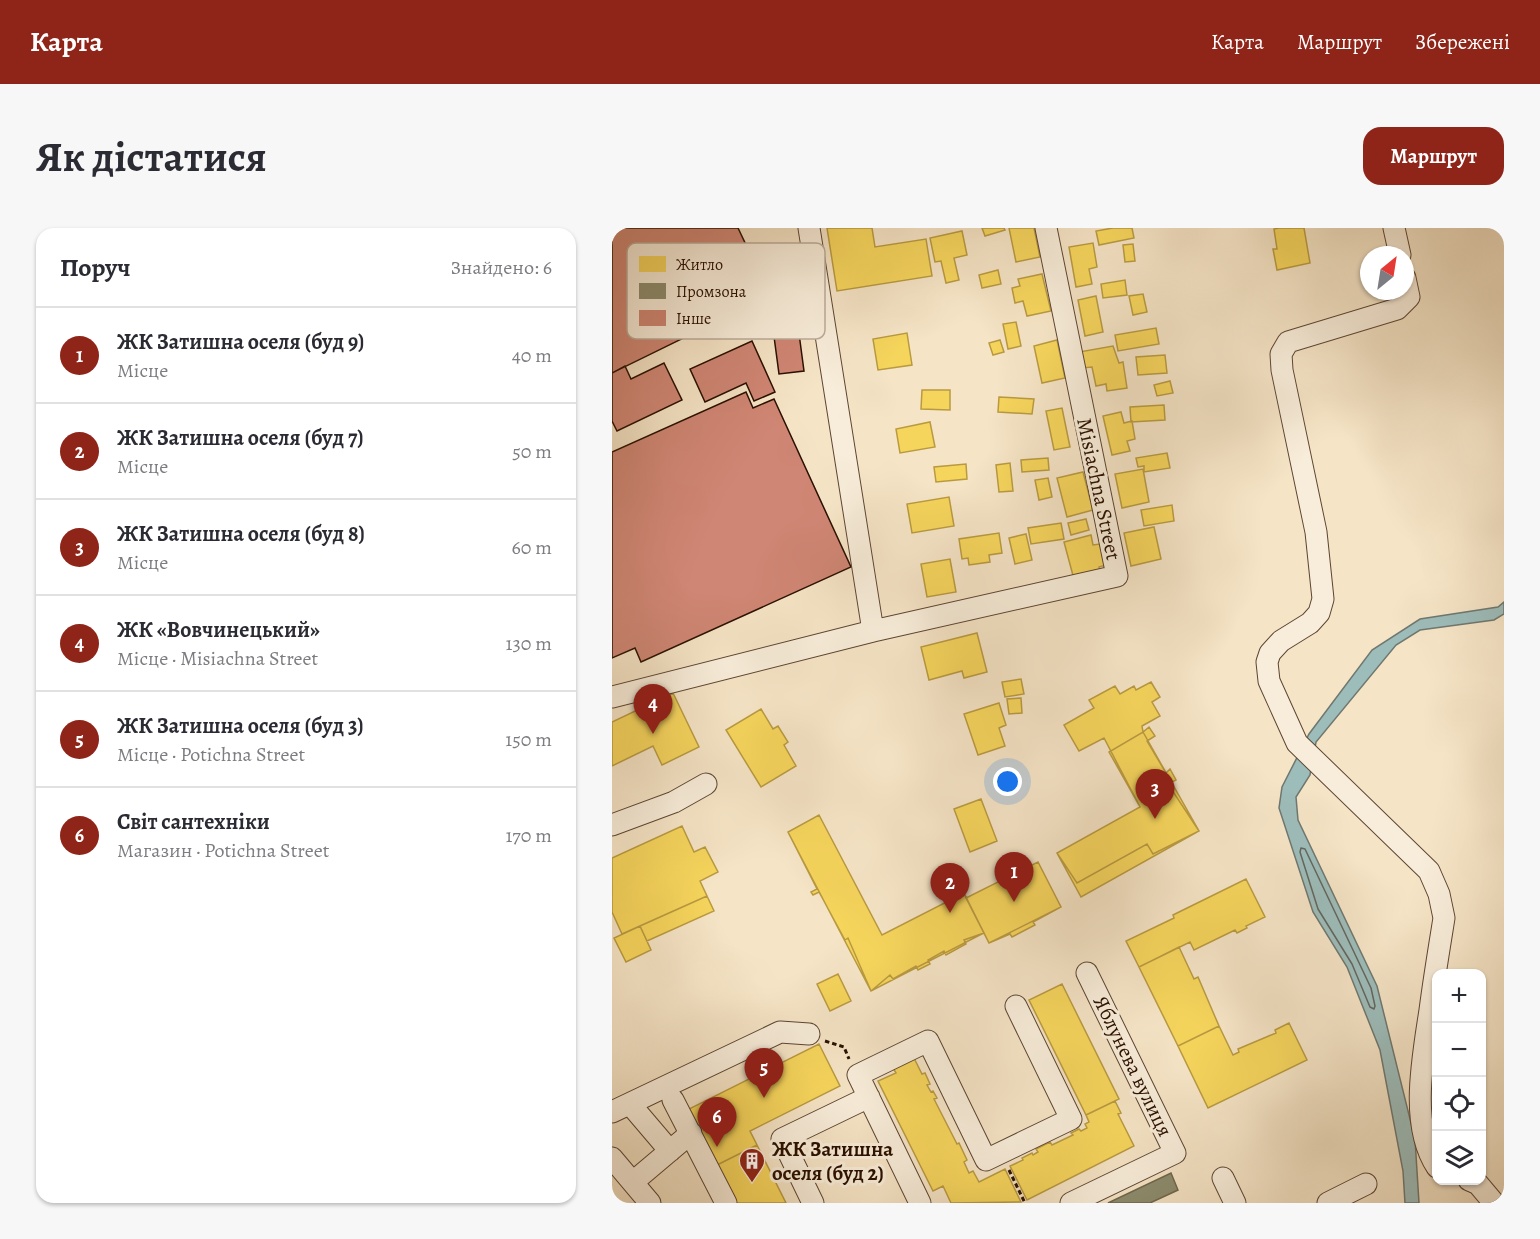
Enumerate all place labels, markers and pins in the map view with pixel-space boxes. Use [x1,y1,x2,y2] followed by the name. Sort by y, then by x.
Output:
[634,684,672,734] pin: 4
[1136,770,1174,819] pin: 3
[994,852,1034,902] pin: 1
[930,864,970,913] pin: 2
[744,1048,784,1098] pin: 5
[698,1098,736,1147] pin: 6
[772,1135,893,1187] place label: ЖК Затишна оселя (буд 2)
[737,1146,767,1184] building icon: ЖК Затишна оселя (буд 2)

